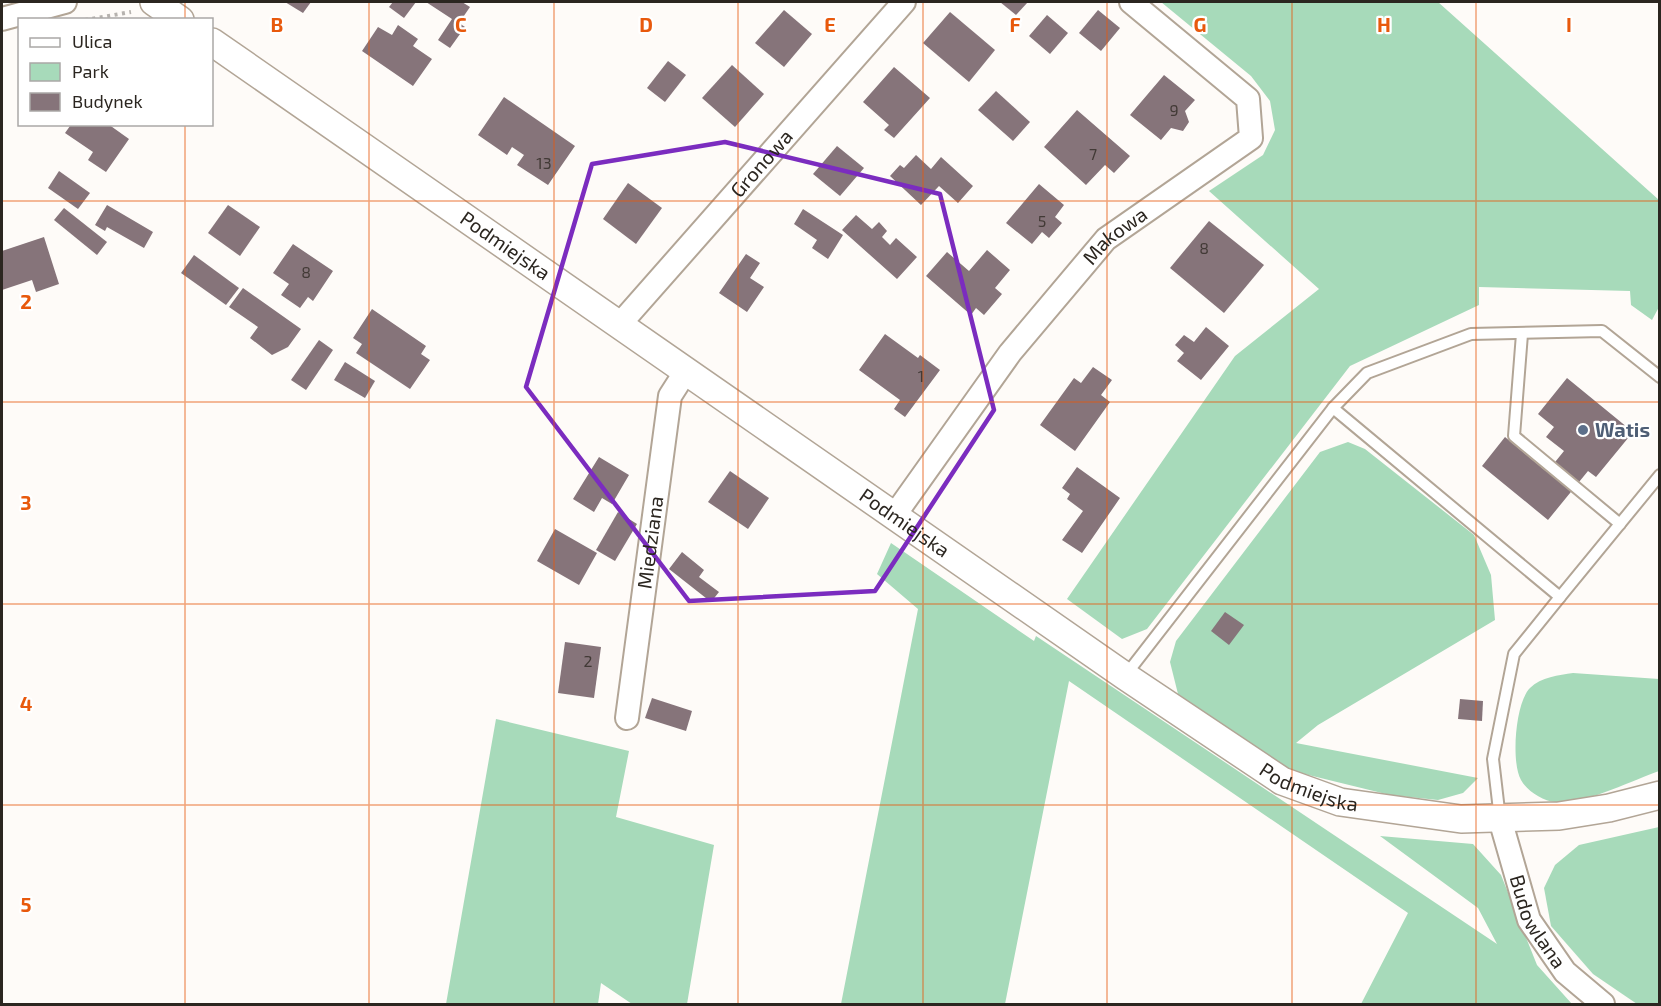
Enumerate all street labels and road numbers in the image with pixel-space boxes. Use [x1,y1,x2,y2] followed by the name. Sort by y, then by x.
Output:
[725,124,797,202] street label: Gronowa
[1077,201,1151,269] street label: Makowa
[456,205,555,284] street label: Podmiejska
[855,482,955,562] street label: Podmiejska
[631,494,668,590] street label: Miedziana
[1256,757,1360,815] street label: Podmiejska
[1506,872,1572,972] street label: Budowlana

